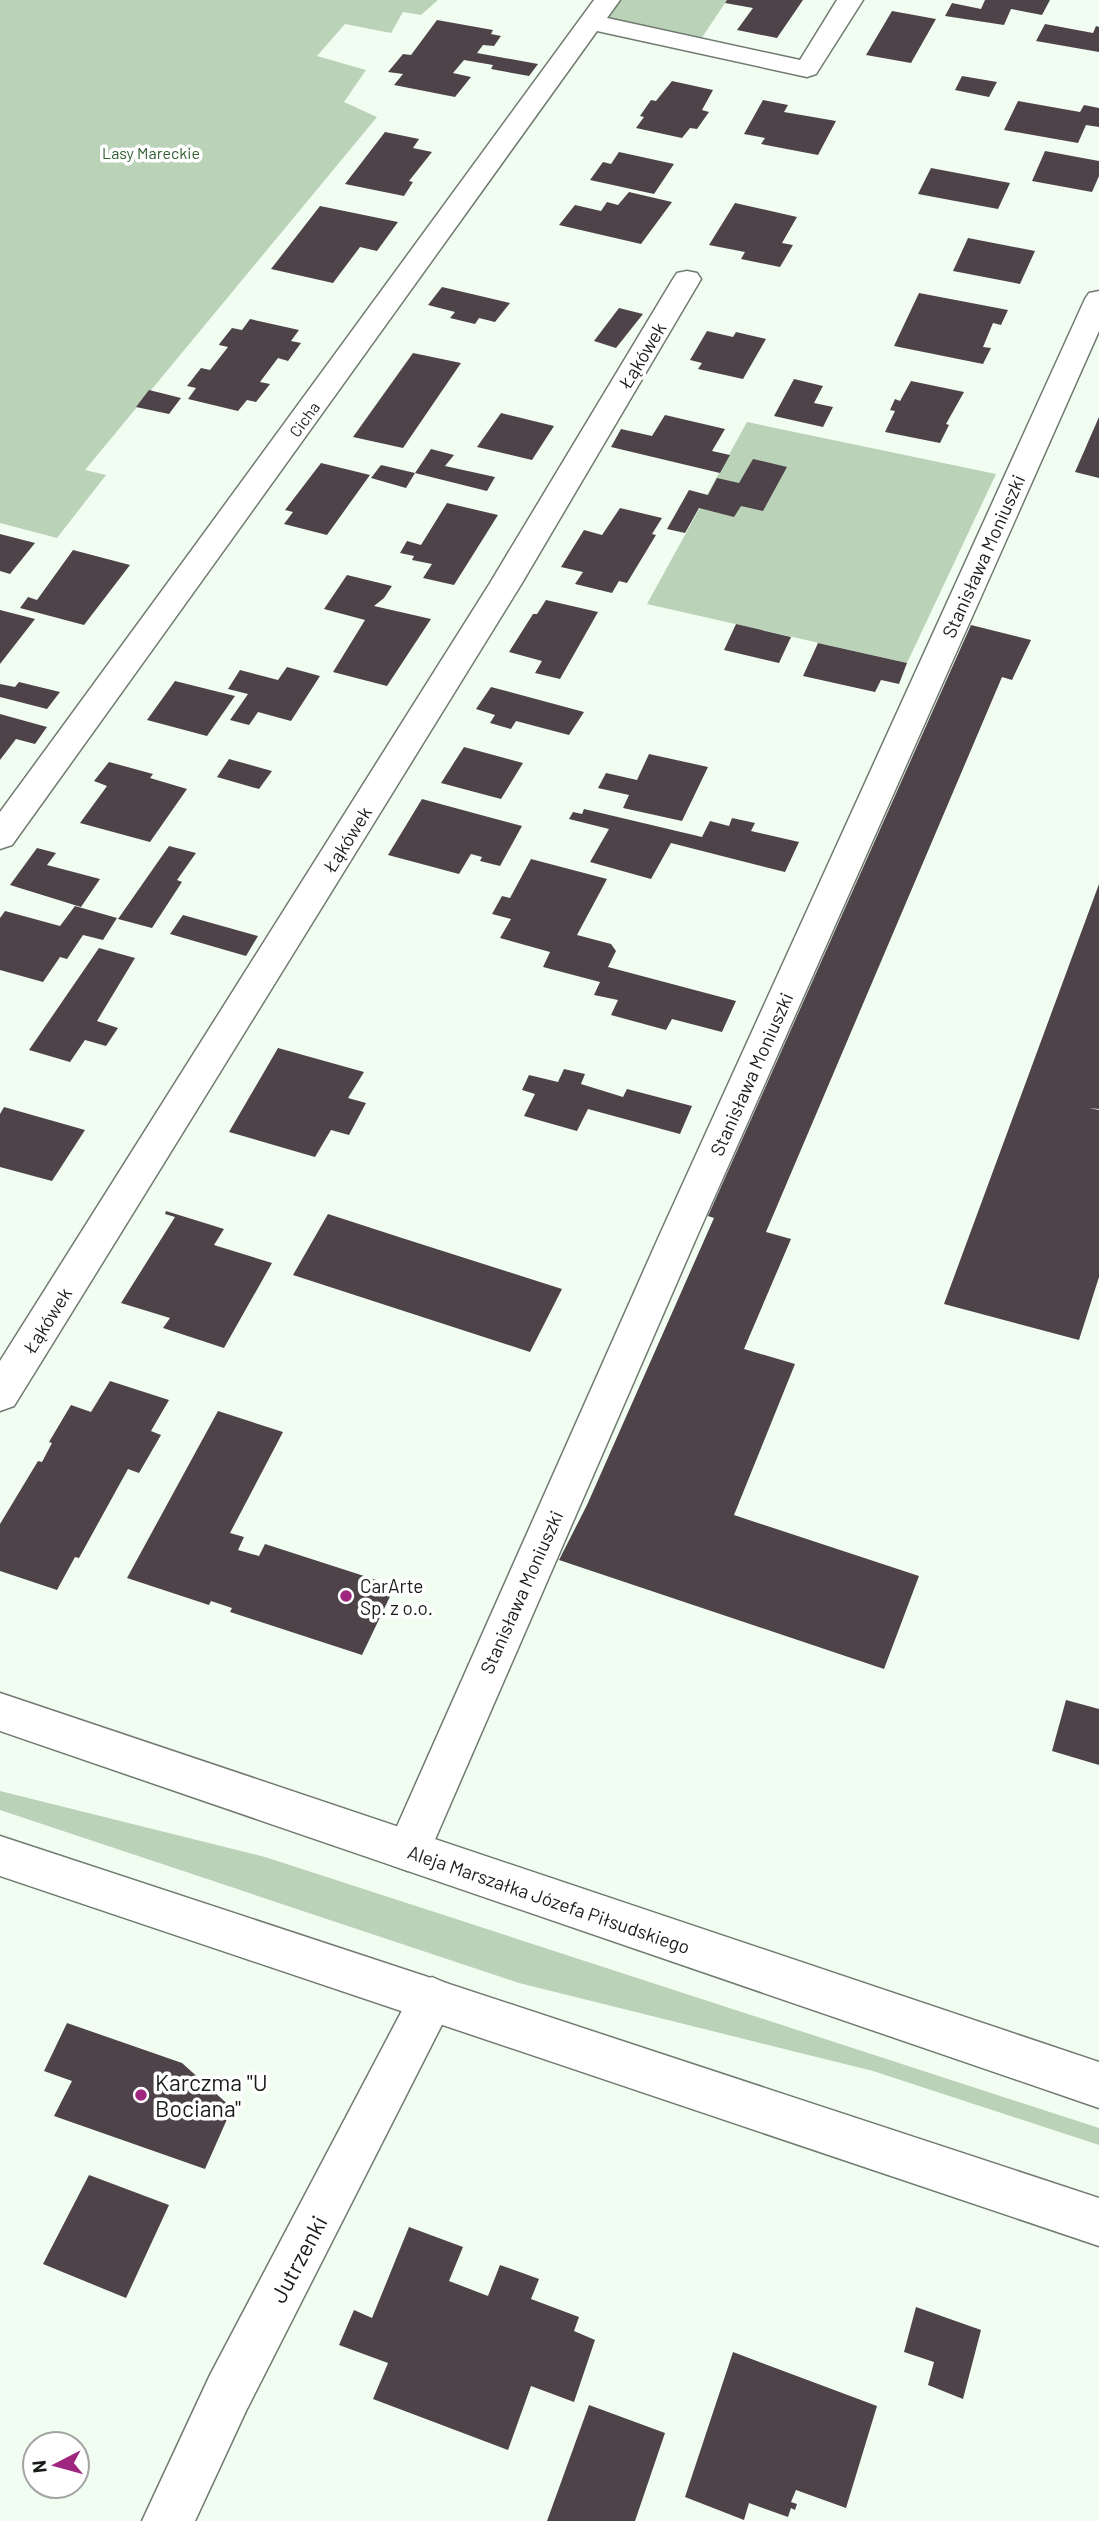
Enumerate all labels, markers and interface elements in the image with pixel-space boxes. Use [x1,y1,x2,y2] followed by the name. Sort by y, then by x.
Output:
[102,143,200,162] park label: Lasy Mareckie
[613,318,671,393] street label: Łąkówek
[285,398,323,440] street label: Cicha
[937,471,1029,641] street label: Stanisława Moniuszki
[317,802,376,877] street label: Łąkówek
[705,989,797,1159] street label: Stanisława Moniuszki
[17,1283,76,1358] street label: Łąkówek
[475,1507,567,1677] street label: Stanisława Moniuszki
[360,1574,433,1619] place label: CarArte Sp. z o.o.
[338,1588,354,1604] marker: CarArte Sp. z o.o.
[405,1840,693,1958] street label: Aleja Marszałka Józefa Piłsudskiego
[155,2068,268,2122] place label: Karczma "U Bociana"
[133,2087,149,2103] marker: Karczma "U Bociana"
[263,2211,333,2307] street label: Jutrzenki
[21,2430,91,2500] north arrow
[26,2459,51,2474] text: N

